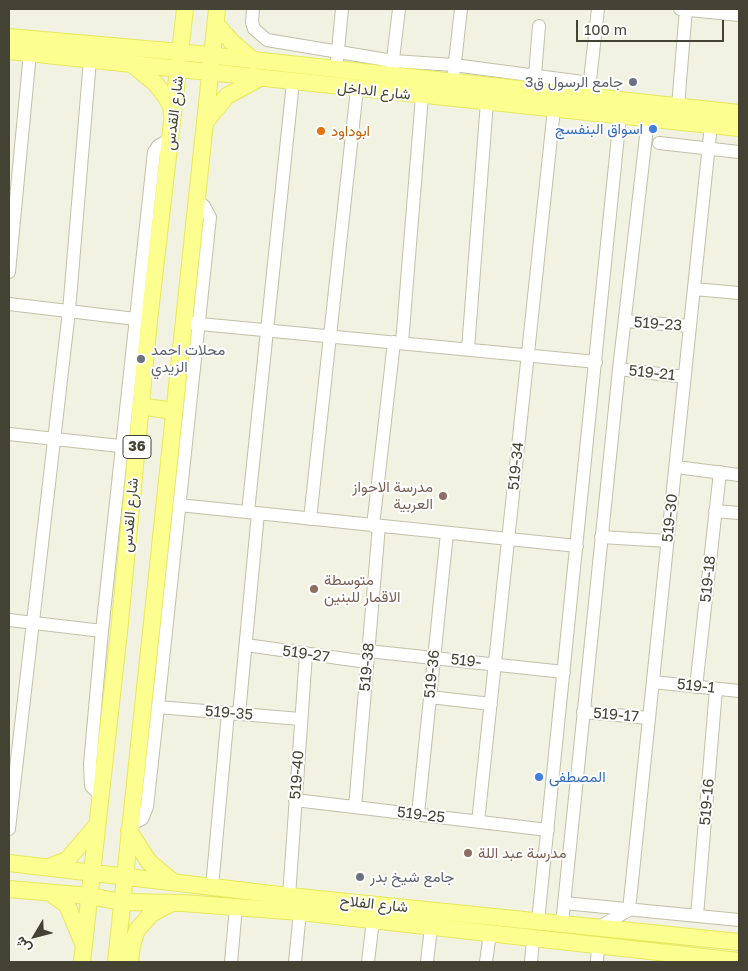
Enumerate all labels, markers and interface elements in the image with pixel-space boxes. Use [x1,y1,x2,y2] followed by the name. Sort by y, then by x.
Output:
[578,10,726,42] scale bar
[584,20,627,38] text: 100 m
[525,73,623,91] place label: جامع الرسول ق3
[161,75,187,151] street label: شارع القدس
[627,76,639,88] marker: جامع الرسول ق3
[337,78,411,104] street label: شارع الداخل
[555,120,643,138] place label: اسواق البنفسج
[331,122,370,140] place label: ابوداود
[647,123,659,135] marker: اسواق البنفسج
[315,125,327,137] marker: ابوداود
[633,313,683,335] street label: 519-23
[151,341,225,376] place label: محلات احمد الزيدي
[135,353,147,365] marker: محلات احمد الزيدي
[628,362,676,384] street label: 519-21
[123,436,151,458] road number: 36
[505,441,527,491] street label: 519-34
[118,477,142,553] street label: شارع القدس
[352,478,433,513] place label: مدرسة الاحواز العربية
[437,490,449,502] marker: مدرسة الاحواز العربية
[658,493,682,543] street label: 519-30
[697,555,719,603] street label: 519-18
[324,571,400,606] place label: متوسطة الاقمار للبنين
[308,583,320,595] marker: متوسطة الاقمار للبنين
[281,642,331,666] street label: 519-27
[356,642,378,692] street label: 519-38
[421,649,443,699] street label: 519-36
[450,650,482,672] street label: 519-
[676,675,716,697] street label: 519-1
[204,702,254,724] street label: 519-35
[592,704,640,726] street label: 519-17
[286,750,308,800] street label: 519-40
[549,768,606,786] place label: المصطفى
[533,771,545,783] marker: المصطفى
[696,778,718,826] street label: 519-16
[396,803,446,827] street label: 519-25
[478,844,566,862] place label: مدرسة عبد اللة
[462,847,474,859] marker: مدرسة عبد اللة
[370,868,454,886] place label: جامع شيخ بدر
[354,871,366,883] marker: جامع شيخ بدر
[339,891,409,917] street label: شارع الفلاح
[10,911,60,961] north arrow
[11,933,34,957] text: ش

